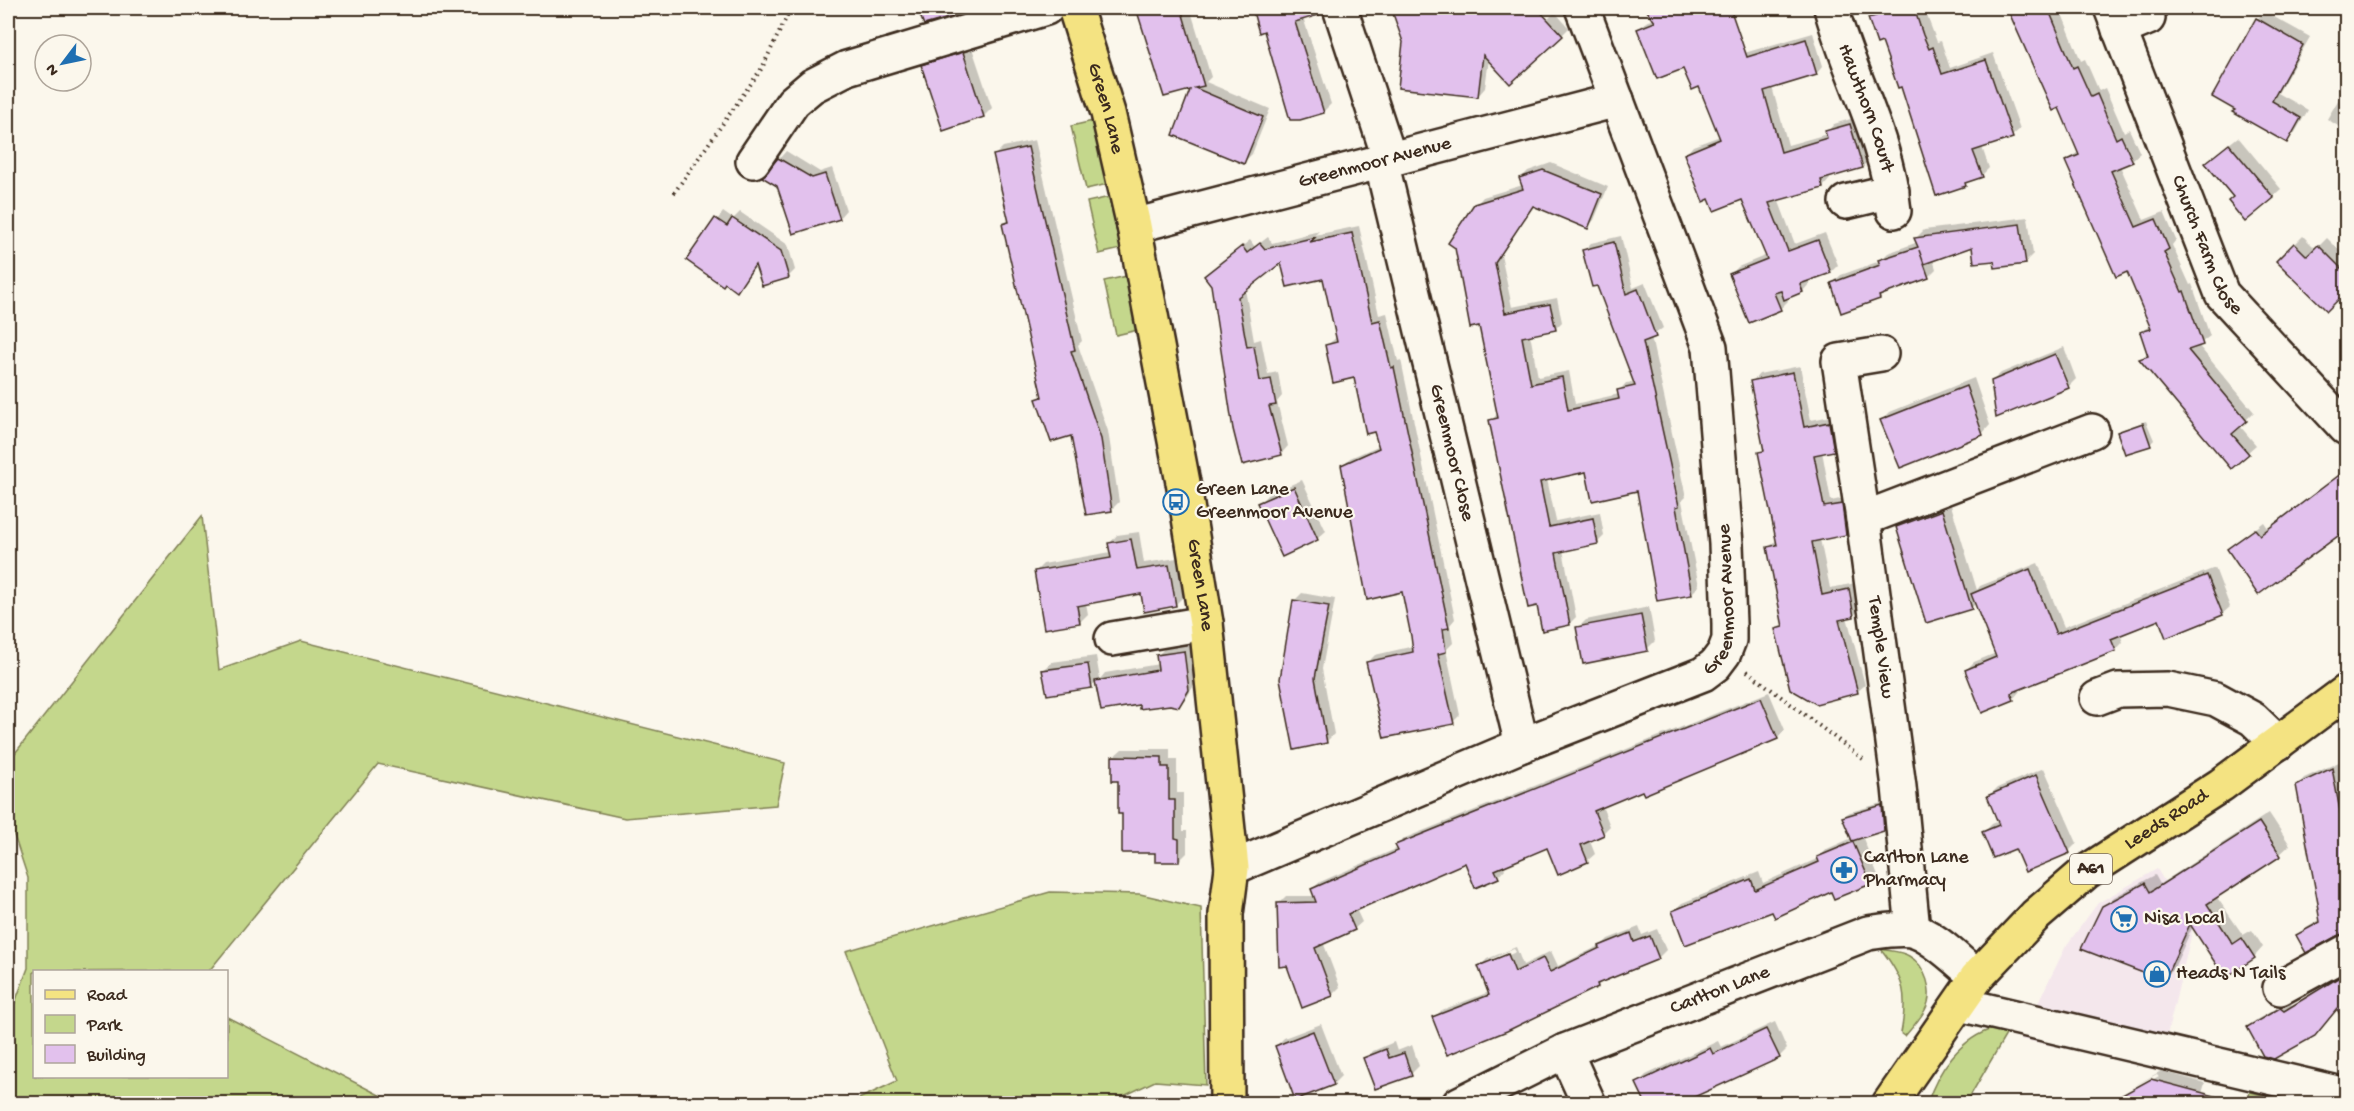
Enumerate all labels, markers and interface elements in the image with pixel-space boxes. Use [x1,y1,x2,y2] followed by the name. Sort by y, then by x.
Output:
[33,33,93,93] north arrow
[1832,41,1899,176] street label: Hawthorn Court
[42,59,64,79] text: N
[1082,60,1129,157] street label: Green Lane
[1296,132,1454,194] street label: Greenmoor Avenue
[2166,172,2248,320] street label: Church Farm Close
[1424,382,1479,524] street label: Greenmoor Close
[1196,479,1353,525] place label: Green Lane Greenmoor Avenue
[1161,487,1191,517] bus stop icon: Green Lane Greenmoor Avenue
[1699,522,1741,681] street label: Greenmoor Avenue
[1181,537,1218,633] street label: Green Lane
[1862,594,1899,700] street label: Temple View
[2120,783,2215,856] street label: Leeds Road
[1863,847,1969,893] place label: Carlton Lane Pharmacy
[2070,854,2112,884] road number: A61
[1829,855,1859,885] pharmacy icon: Carlton Lane Pharmacy
[2109,904,2139,934] supermarket icon: Nisa Local
[2144,908,2225,931] place label: Nisa Local
[2142,959,2172,989] shop icon: Heads N Tails
[1667,961,1774,1020] street label: Carlton Lane
[2176,963,2286,986] place label: Heads N Tails
[33,970,228,1078] legend
[87,986,128,1007] text: Road
[86,1016,123,1037] text: Park
[86,1046,146,1067] text: Building

